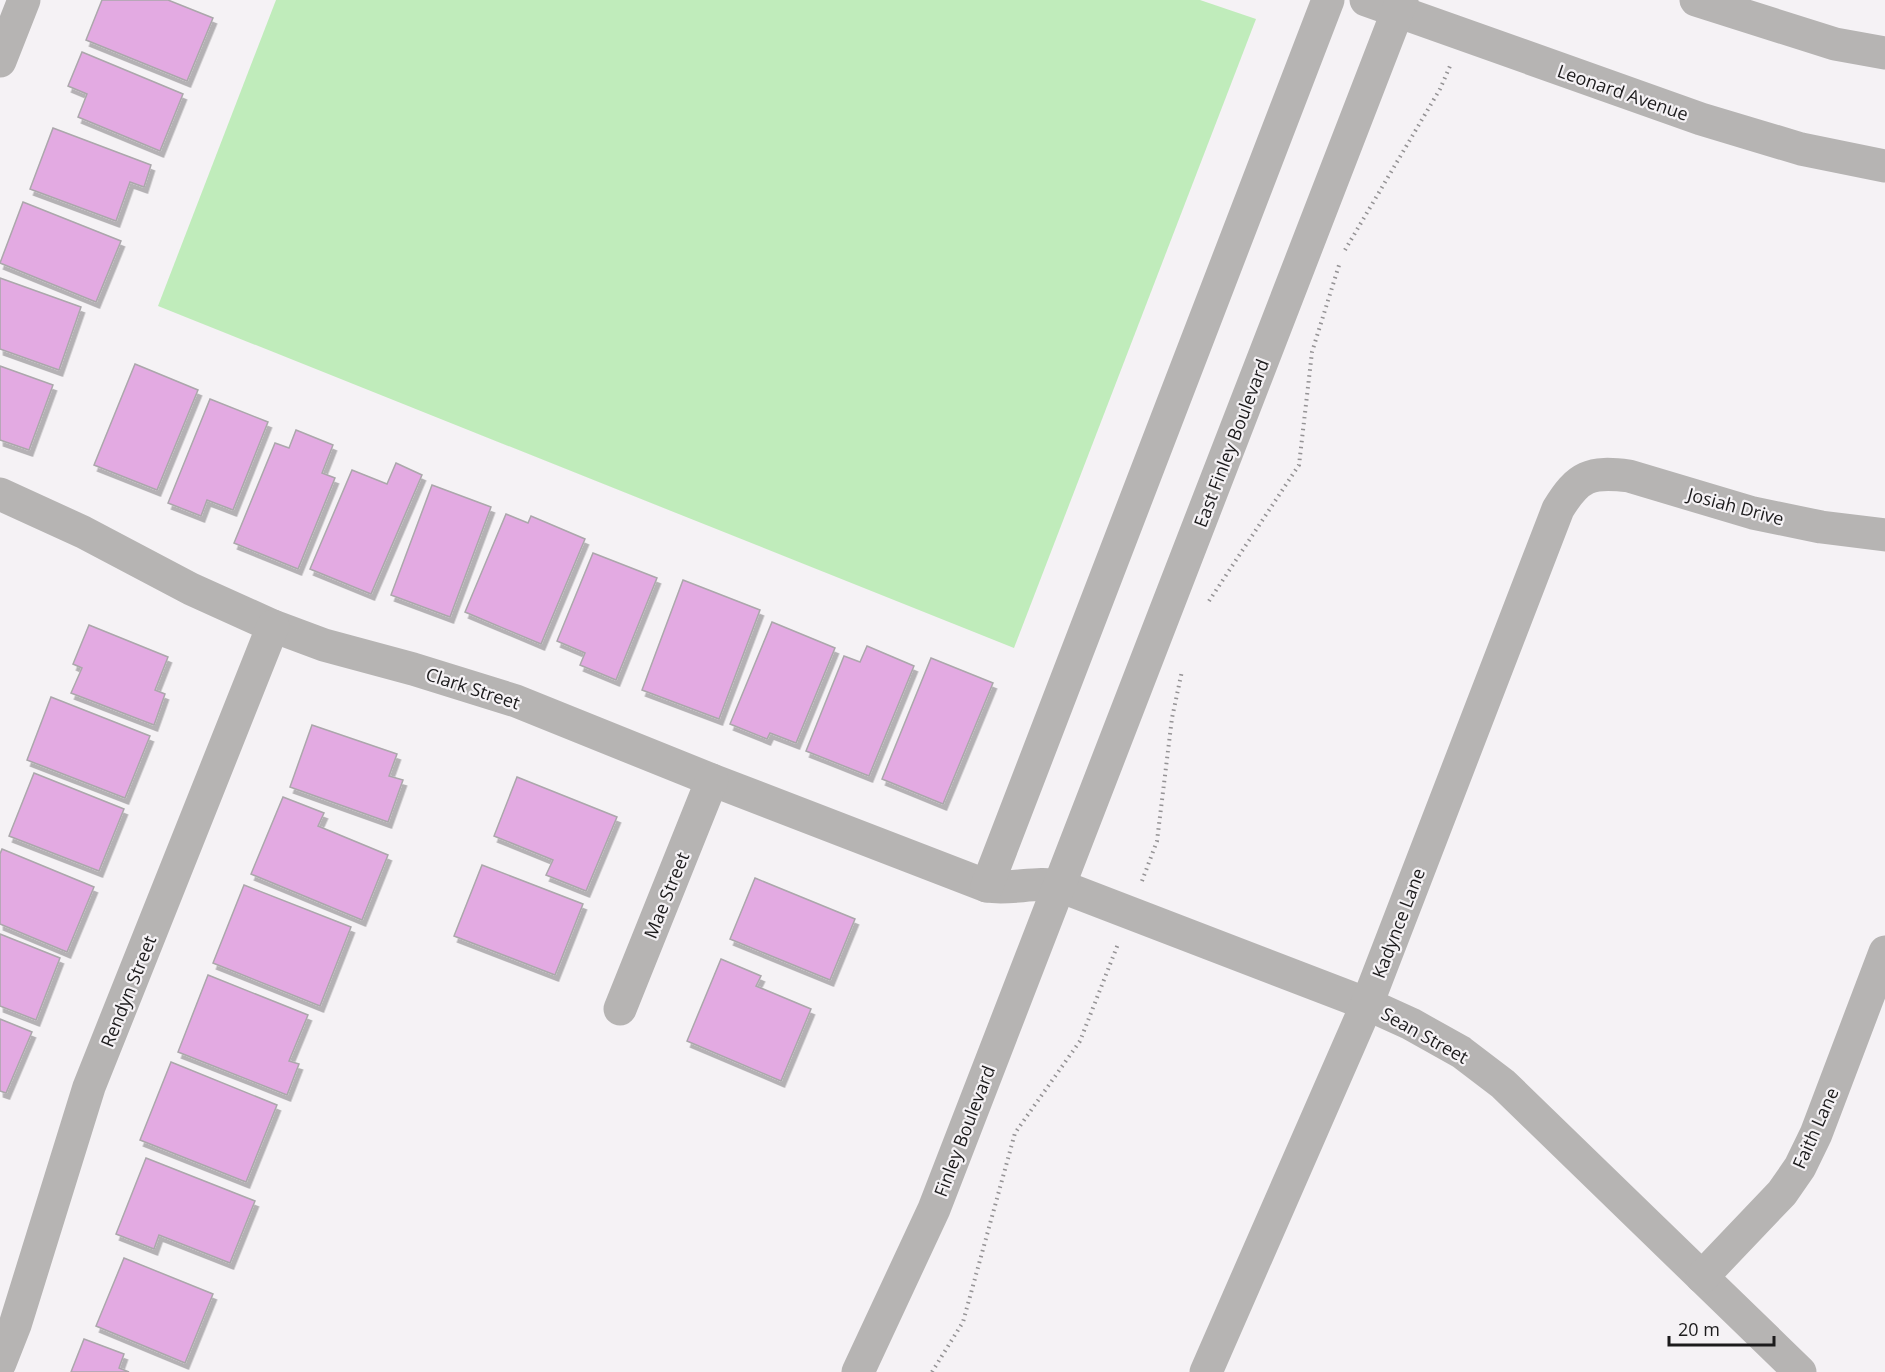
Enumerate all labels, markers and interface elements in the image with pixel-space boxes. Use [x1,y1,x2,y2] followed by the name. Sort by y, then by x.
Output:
[1554,58,1692,126] street label: Leonard Avenue
[1188,355,1274,531] street label: East Finley Boulevard
[1683,481,1787,530] street label: Josiah Drive
[423,661,523,715] street label: Clark Street
[638,848,694,942] street label: Mae Street
[1366,865,1430,981] street label: Kadynce Lane
[95,932,161,1050] street label: Rendyn Street
[1377,1001,1473,1069] street label: Sean Street
[928,1062,1000,1200] street label: Finley Boulevard
[1786,1084,1844,1172] street label: Faith Lane
[1669,1309,1774,1347] scale bar
[1678,1317,1720,1341] text: 20 m

